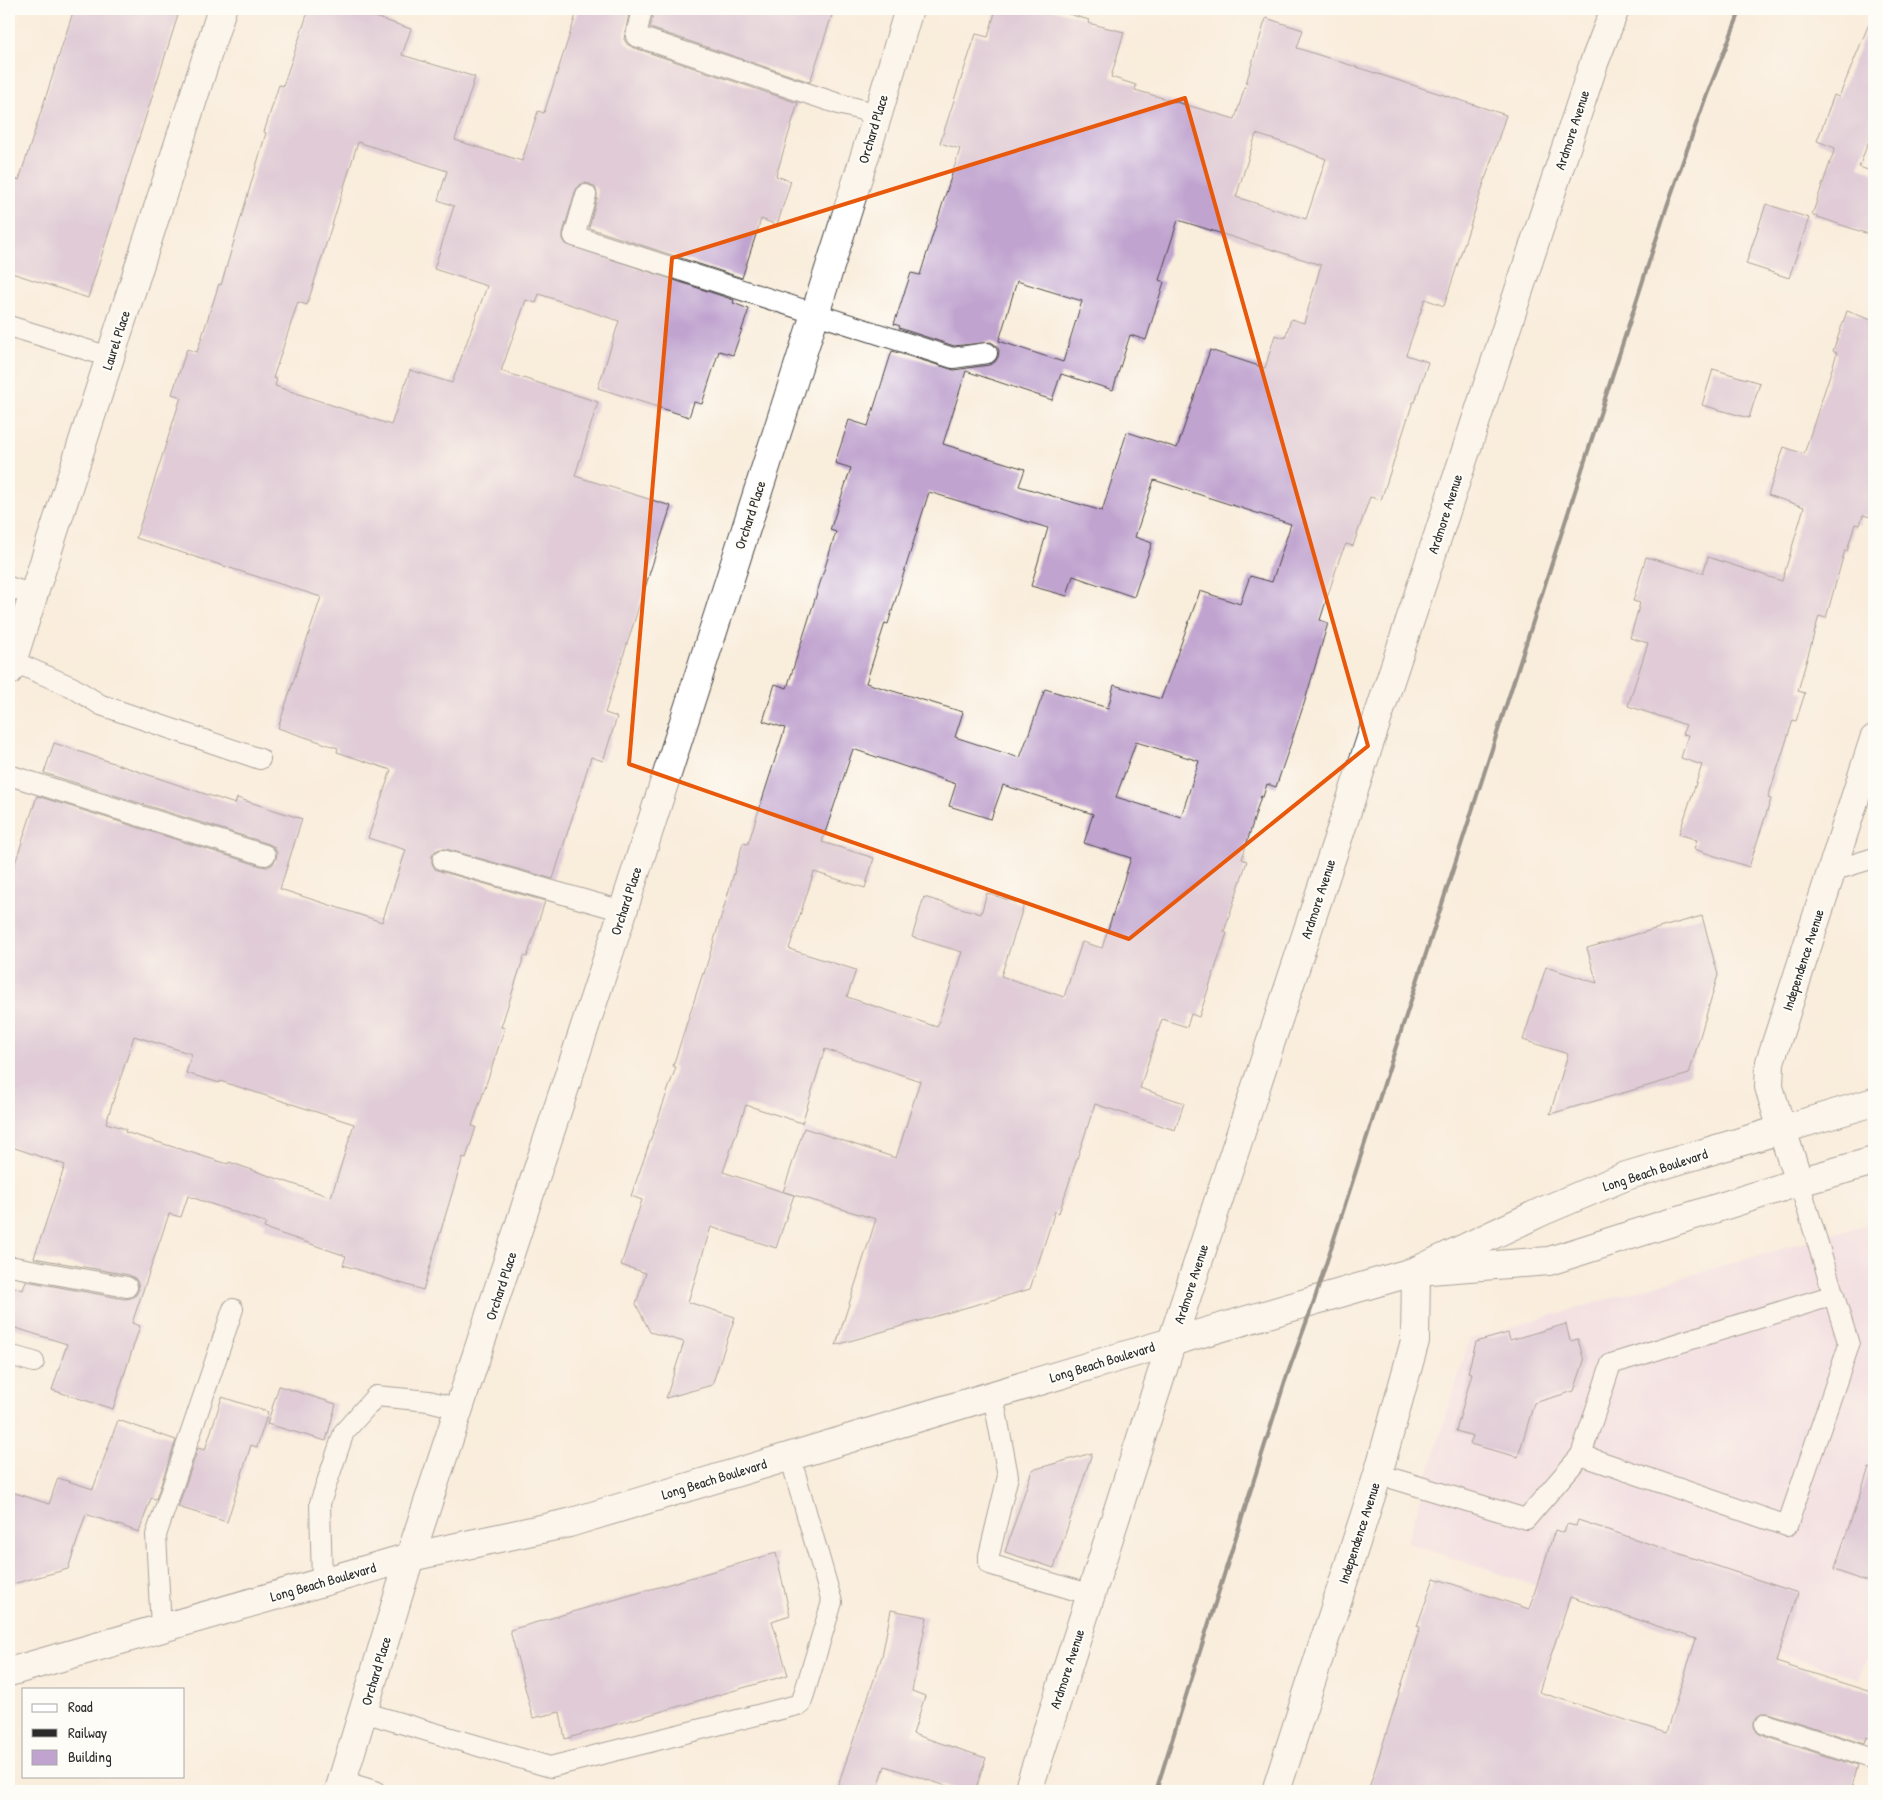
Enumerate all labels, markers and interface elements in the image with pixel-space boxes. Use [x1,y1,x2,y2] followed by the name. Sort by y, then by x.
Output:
[1550,87,1593,172] street label: Ardmore Avenue
[853,92,892,166] street label: Orchard Place
[97,307,134,372] street label: Laurel Place
[1423,471,1466,556] street label: Ardmore Avenue
[730,478,770,552] street label: Orchard Place
[1296,856,1339,941] street label: Ardmore Avenue
[606,864,646,938] street label: Orchard Place
[1777,906,1829,1013] street label: Independence Avenue
[1600,1144,1710,1196] street label: Long Beach Boulevard
[1169,1241,1212,1326] street label: Ardmore Avenue
[481,1249,521,1323] street label: Orchard Place
[1047,1336,1157,1387] street label: Long Beach Boulevard
[659,1453,769,1504] street label: Long Beach Boulevard
[1333,1479,1385,1586] street label: Independence Avenue
[268,1557,379,1607] street label: Long Beach Boulevard
[1045,1626,1088,1711] street label: Ardmore Avenue
[356,1634,395,1708] street label: Orchard Place
[22,1688,185,1778] legend
[68,1696,93,1717] text: Road
[68,1722,107,1743] text: Railway
[68,1746,112,1767] text: Building

